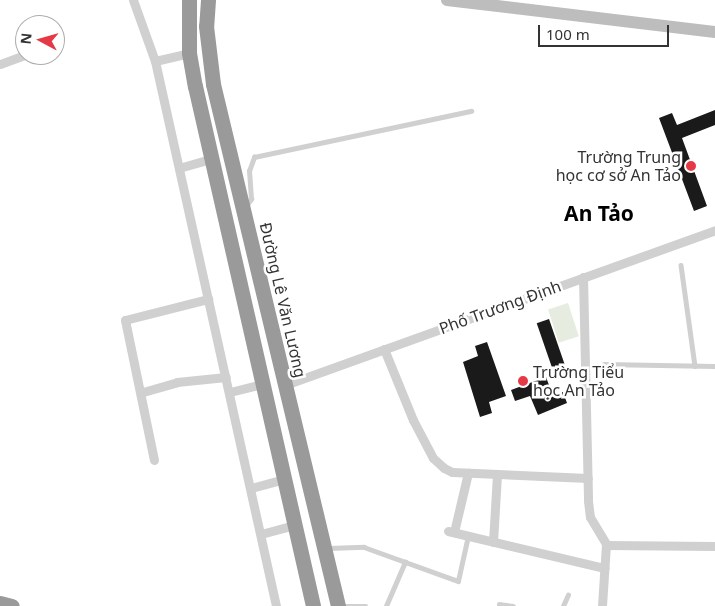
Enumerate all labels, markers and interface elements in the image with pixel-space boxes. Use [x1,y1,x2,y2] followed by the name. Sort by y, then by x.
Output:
[15,15,65,65] north arrow
[540,15,671,47] scale bar
[546,24,590,44] text: 100 m
[16,32,36,45] text: N
[556,147,681,185] place label: Trường Trung học cơ sở An Tảo
[685,160,697,172] marker: Trường Trung học cơ sở An Tảo
[564,200,634,226] district label: An Tảo
[256,220,310,380] street label: Đường Lê Văn Lương
[436,276,564,338] street label: Phố Trương Định
[533,362,624,400] place label: Trường Tiểu học An Tảo
[517,375,529,387] marker: Trường Tiểu học An Tảo

